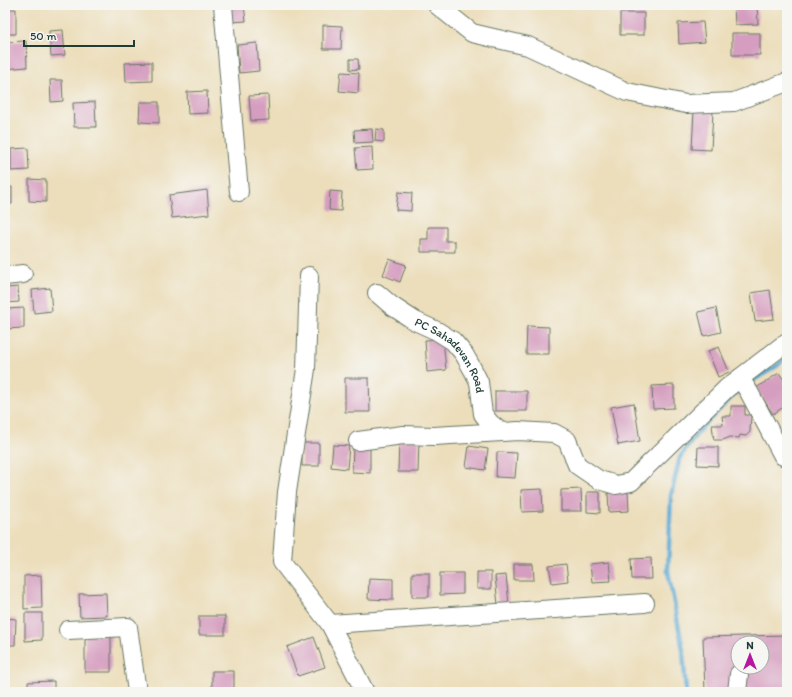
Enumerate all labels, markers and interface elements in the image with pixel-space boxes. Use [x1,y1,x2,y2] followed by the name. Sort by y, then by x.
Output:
[24,22,134,48] scale bar
[30,29,56,43] text: 50 m
[413,315,487,394] street label: PC Sahadevan Road
[730,635,770,675] north arrow
[746,639,754,652] text: N

